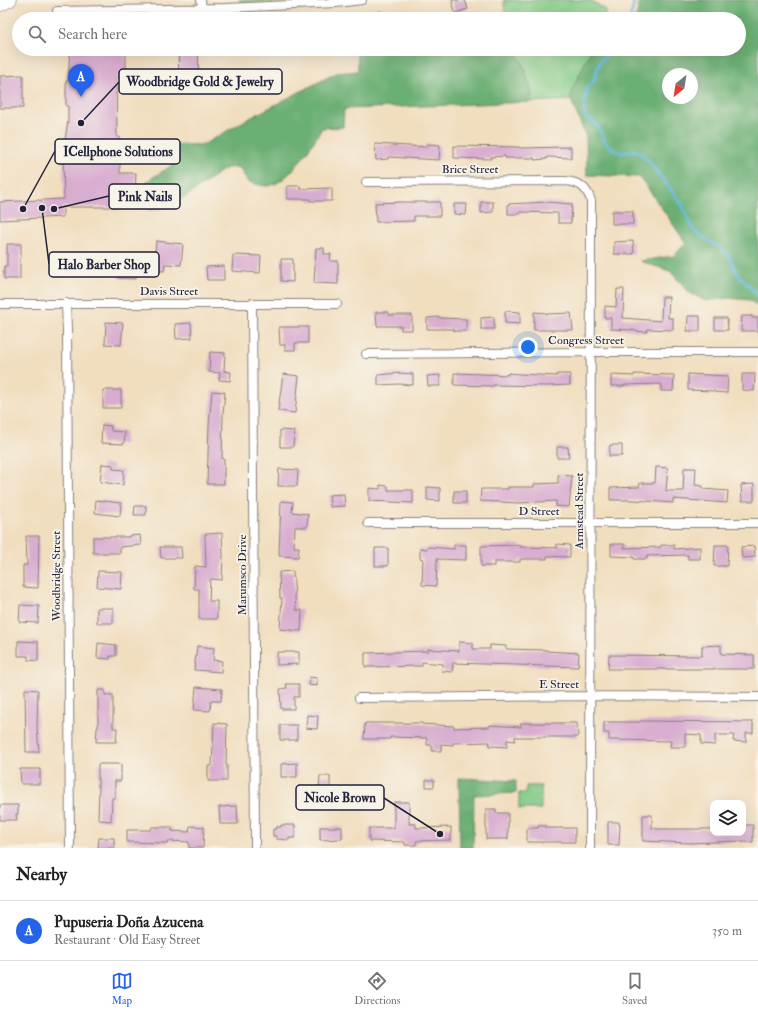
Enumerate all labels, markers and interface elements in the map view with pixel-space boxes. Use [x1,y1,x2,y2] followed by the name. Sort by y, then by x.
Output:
[12,12,746,56] search box
[26,23,48,45] icon: search
[58,25,127,44] text: Search here
[68,64,94,97] pin: A
[662,68,698,104] north arrow
[119,69,282,94] callout: Woodbridge Gold & Jewelry
[125,74,275,91] text: Woodbridge Gold & Jewelry
[55,139,180,164] callout: ICellphone Solutions
[63,144,173,161] text: ICellphone Solutions
[442,162,498,177] street label: Brice Street
[109,184,180,209] callout: Pink Nails
[118,189,173,205] text: Pink Nails
[49,252,159,277] callout: Halo Barber Shop
[57,257,151,274] text: Halo Barber Shop
[140,284,198,299] street label: Davis Street
[548,333,624,348] street label: Congress Street
[518,337,538,357] your location
[572,473,587,550] street label: Armstead Street
[518,504,560,519] street label: D Street
[49,531,64,622] street label: Woodbridge Street
[235,534,250,616] street label: Marumsco Drive
[539,677,579,692] street label: E Street
[296,785,384,810] callout: Nicole Brown
[303,790,376,806] text: Nicole Brown
[710,800,746,836] map controls
[710,800,746,836] button: layers
[16,864,67,885] text: Nearby
[54,913,203,932] text: Pupuseria Doña Azucena
[25,923,33,939] text: A
[712,923,742,939] text: 350 m
[54,932,200,948] text: Restaurant · Old Easy Street
[111,970,133,1007] tab: Map
[354,970,401,1007] tab: Directions
[622,970,647,1007] tab: Saved

